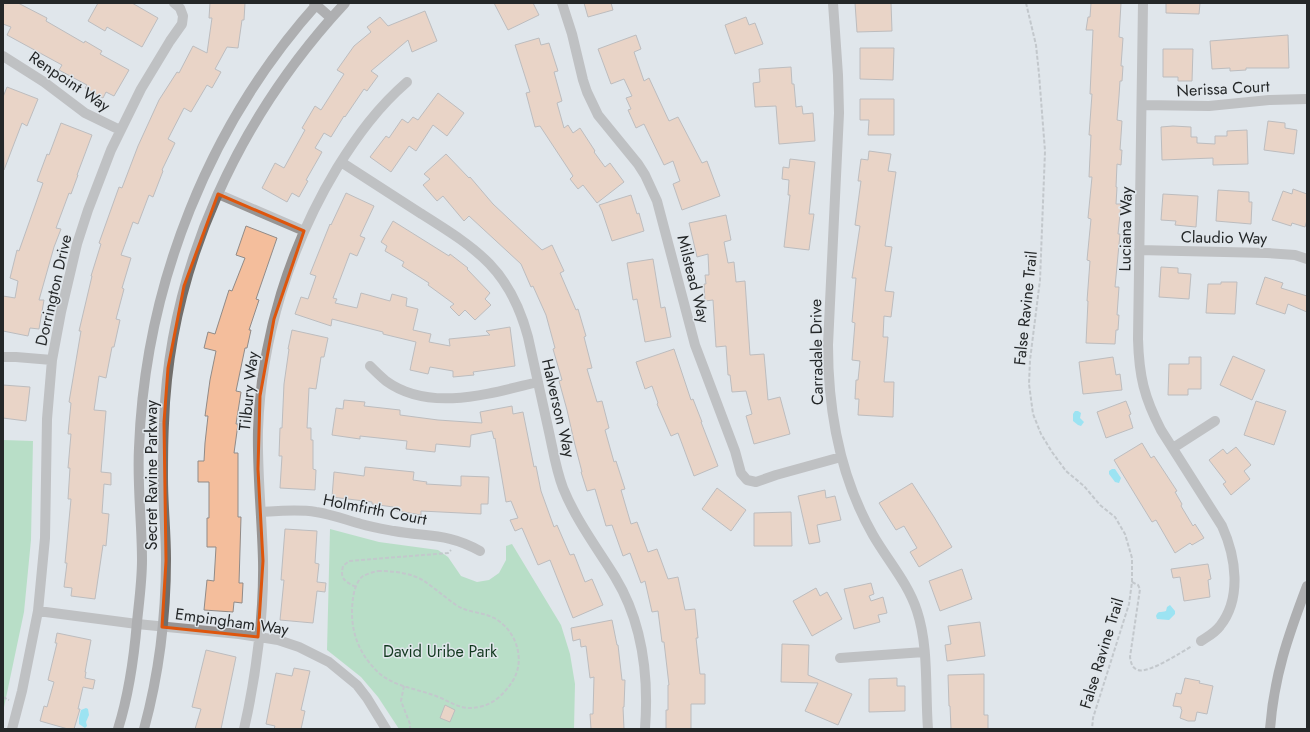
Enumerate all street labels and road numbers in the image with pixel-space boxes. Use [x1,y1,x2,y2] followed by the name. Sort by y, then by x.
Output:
[25,46,116,118] street label: Renpoint Way
[1176,75,1270,102] street label: Nerissa Court
[1113,186,1138,271] street label: Luciana Way
[1181,225,1268,250] street label: Claudio Way
[30,232,77,348] street label: Dorrington Drive
[671,233,716,326] street label: Milstead Way
[1008,250,1043,366] street label: False Ravine Trail
[804,299,829,405] street label: Carradale Drive
[233,349,264,432] street label: Tilbury Way
[536,357,581,461] street label: Halverson Way
[140,399,163,550] street label: Secret Ravine Parkway
[321,488,429,531] street label: Holmfirth Court
[1074,595,1129,711] street label: False Ravine Trail
[174,602,291,641] street label: Empingham Way

